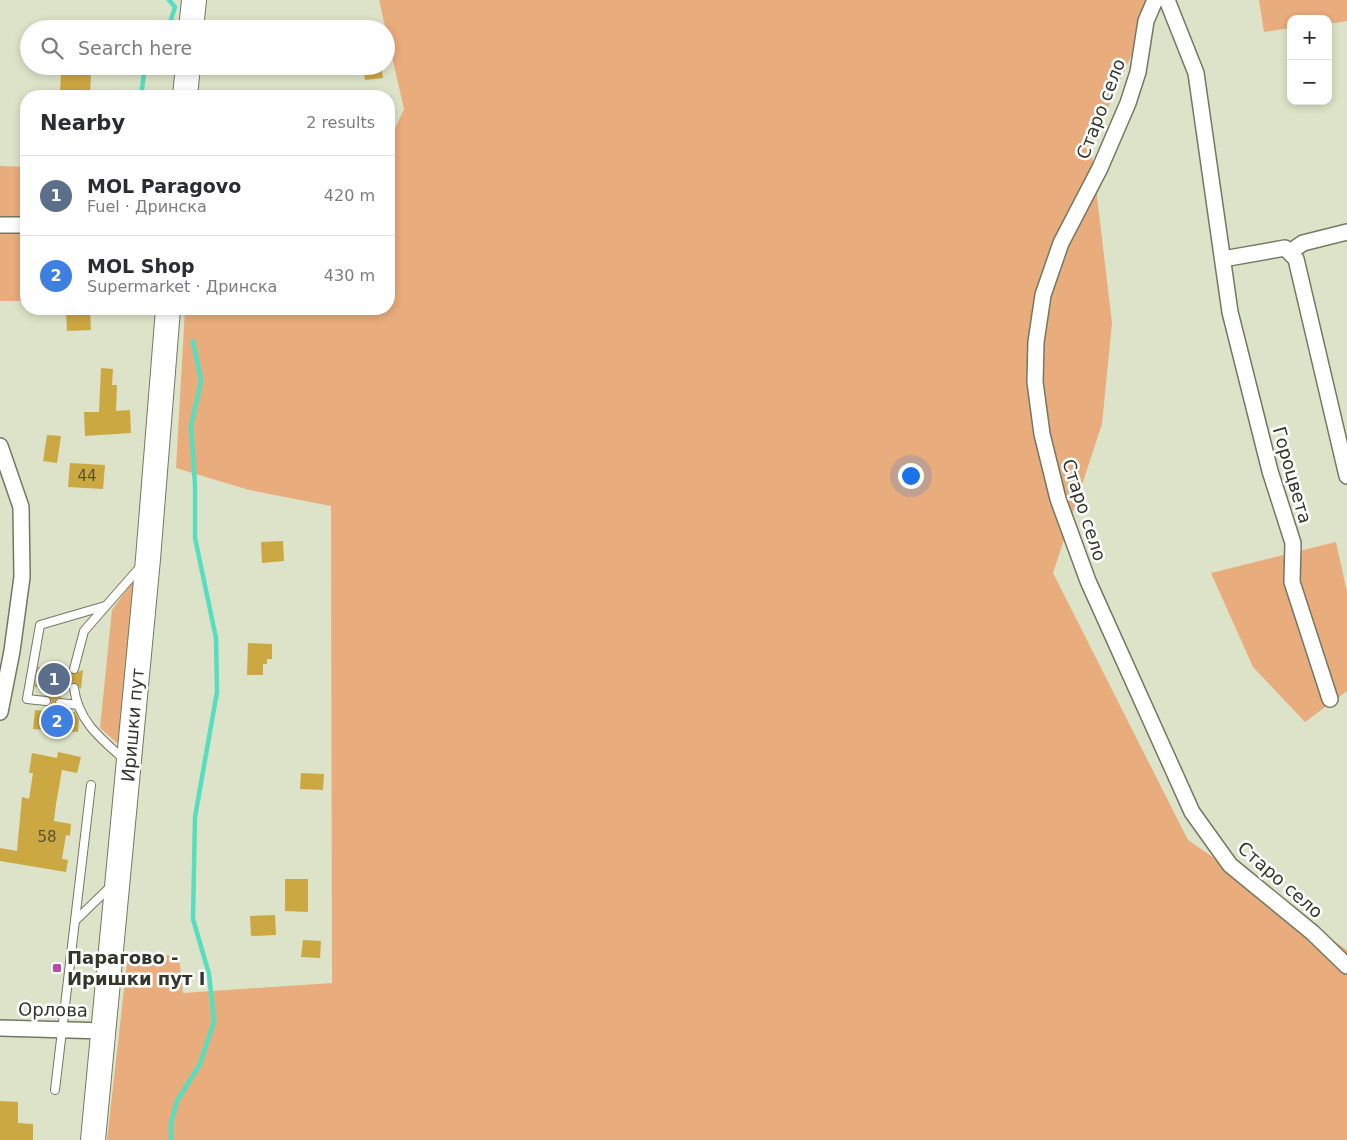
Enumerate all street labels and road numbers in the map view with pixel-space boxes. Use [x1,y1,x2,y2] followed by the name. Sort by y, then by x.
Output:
[1072,56,1129,162] street label: Старо село
[1269,424,1316,526] street label: Гороцвета
[1058,456,1111,563] street label: Старо село
[117,667,148,783] street label: Иришки пут
[1234,837,1327,922] street label: Старо село
[18,998,88,1021] street label: Орлова

